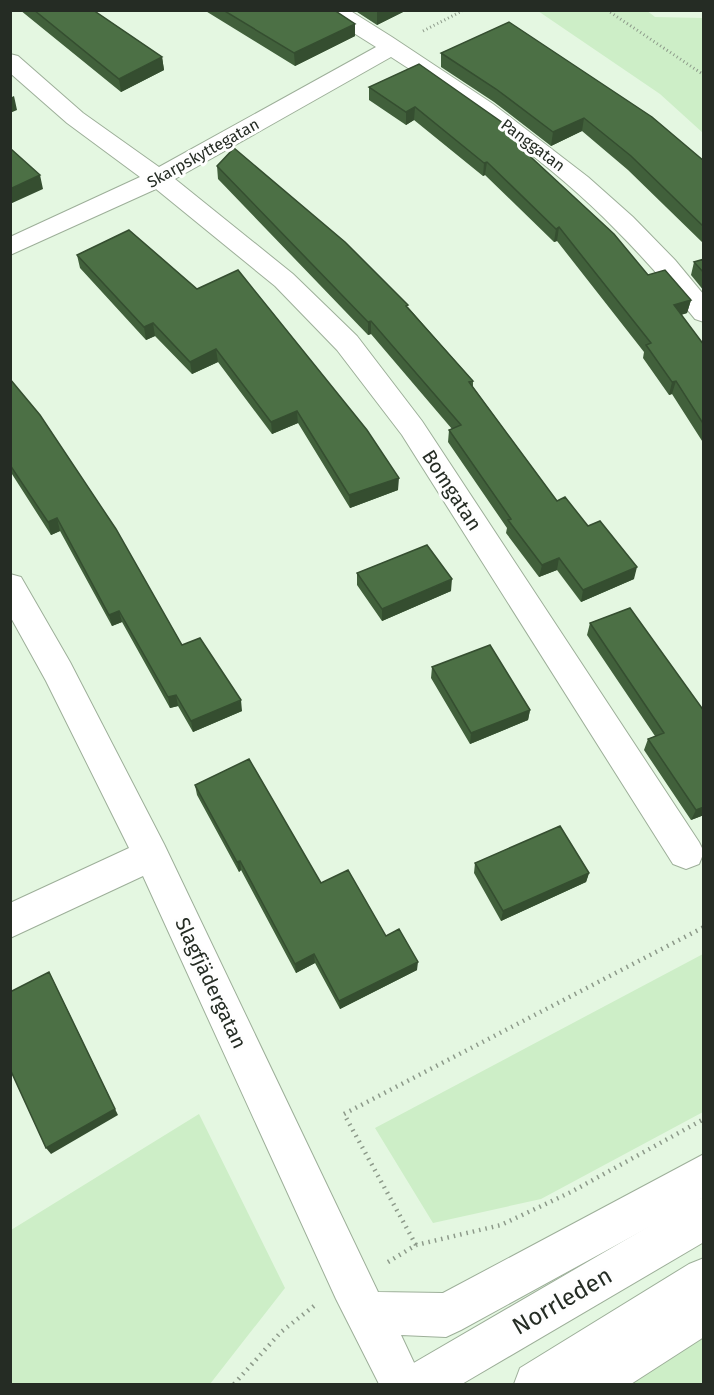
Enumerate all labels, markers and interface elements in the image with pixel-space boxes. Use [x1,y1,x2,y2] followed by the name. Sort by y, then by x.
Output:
[144,114,262,192] street label: Skarpskyttegatan
[497,115,569,175] street label: Panggatan
[417,445,487,535] street label: Bomgatan
[170,914,252,1052] street label: Slagfjädergatan
[507,1261,617,1341] street label: Norrleden

